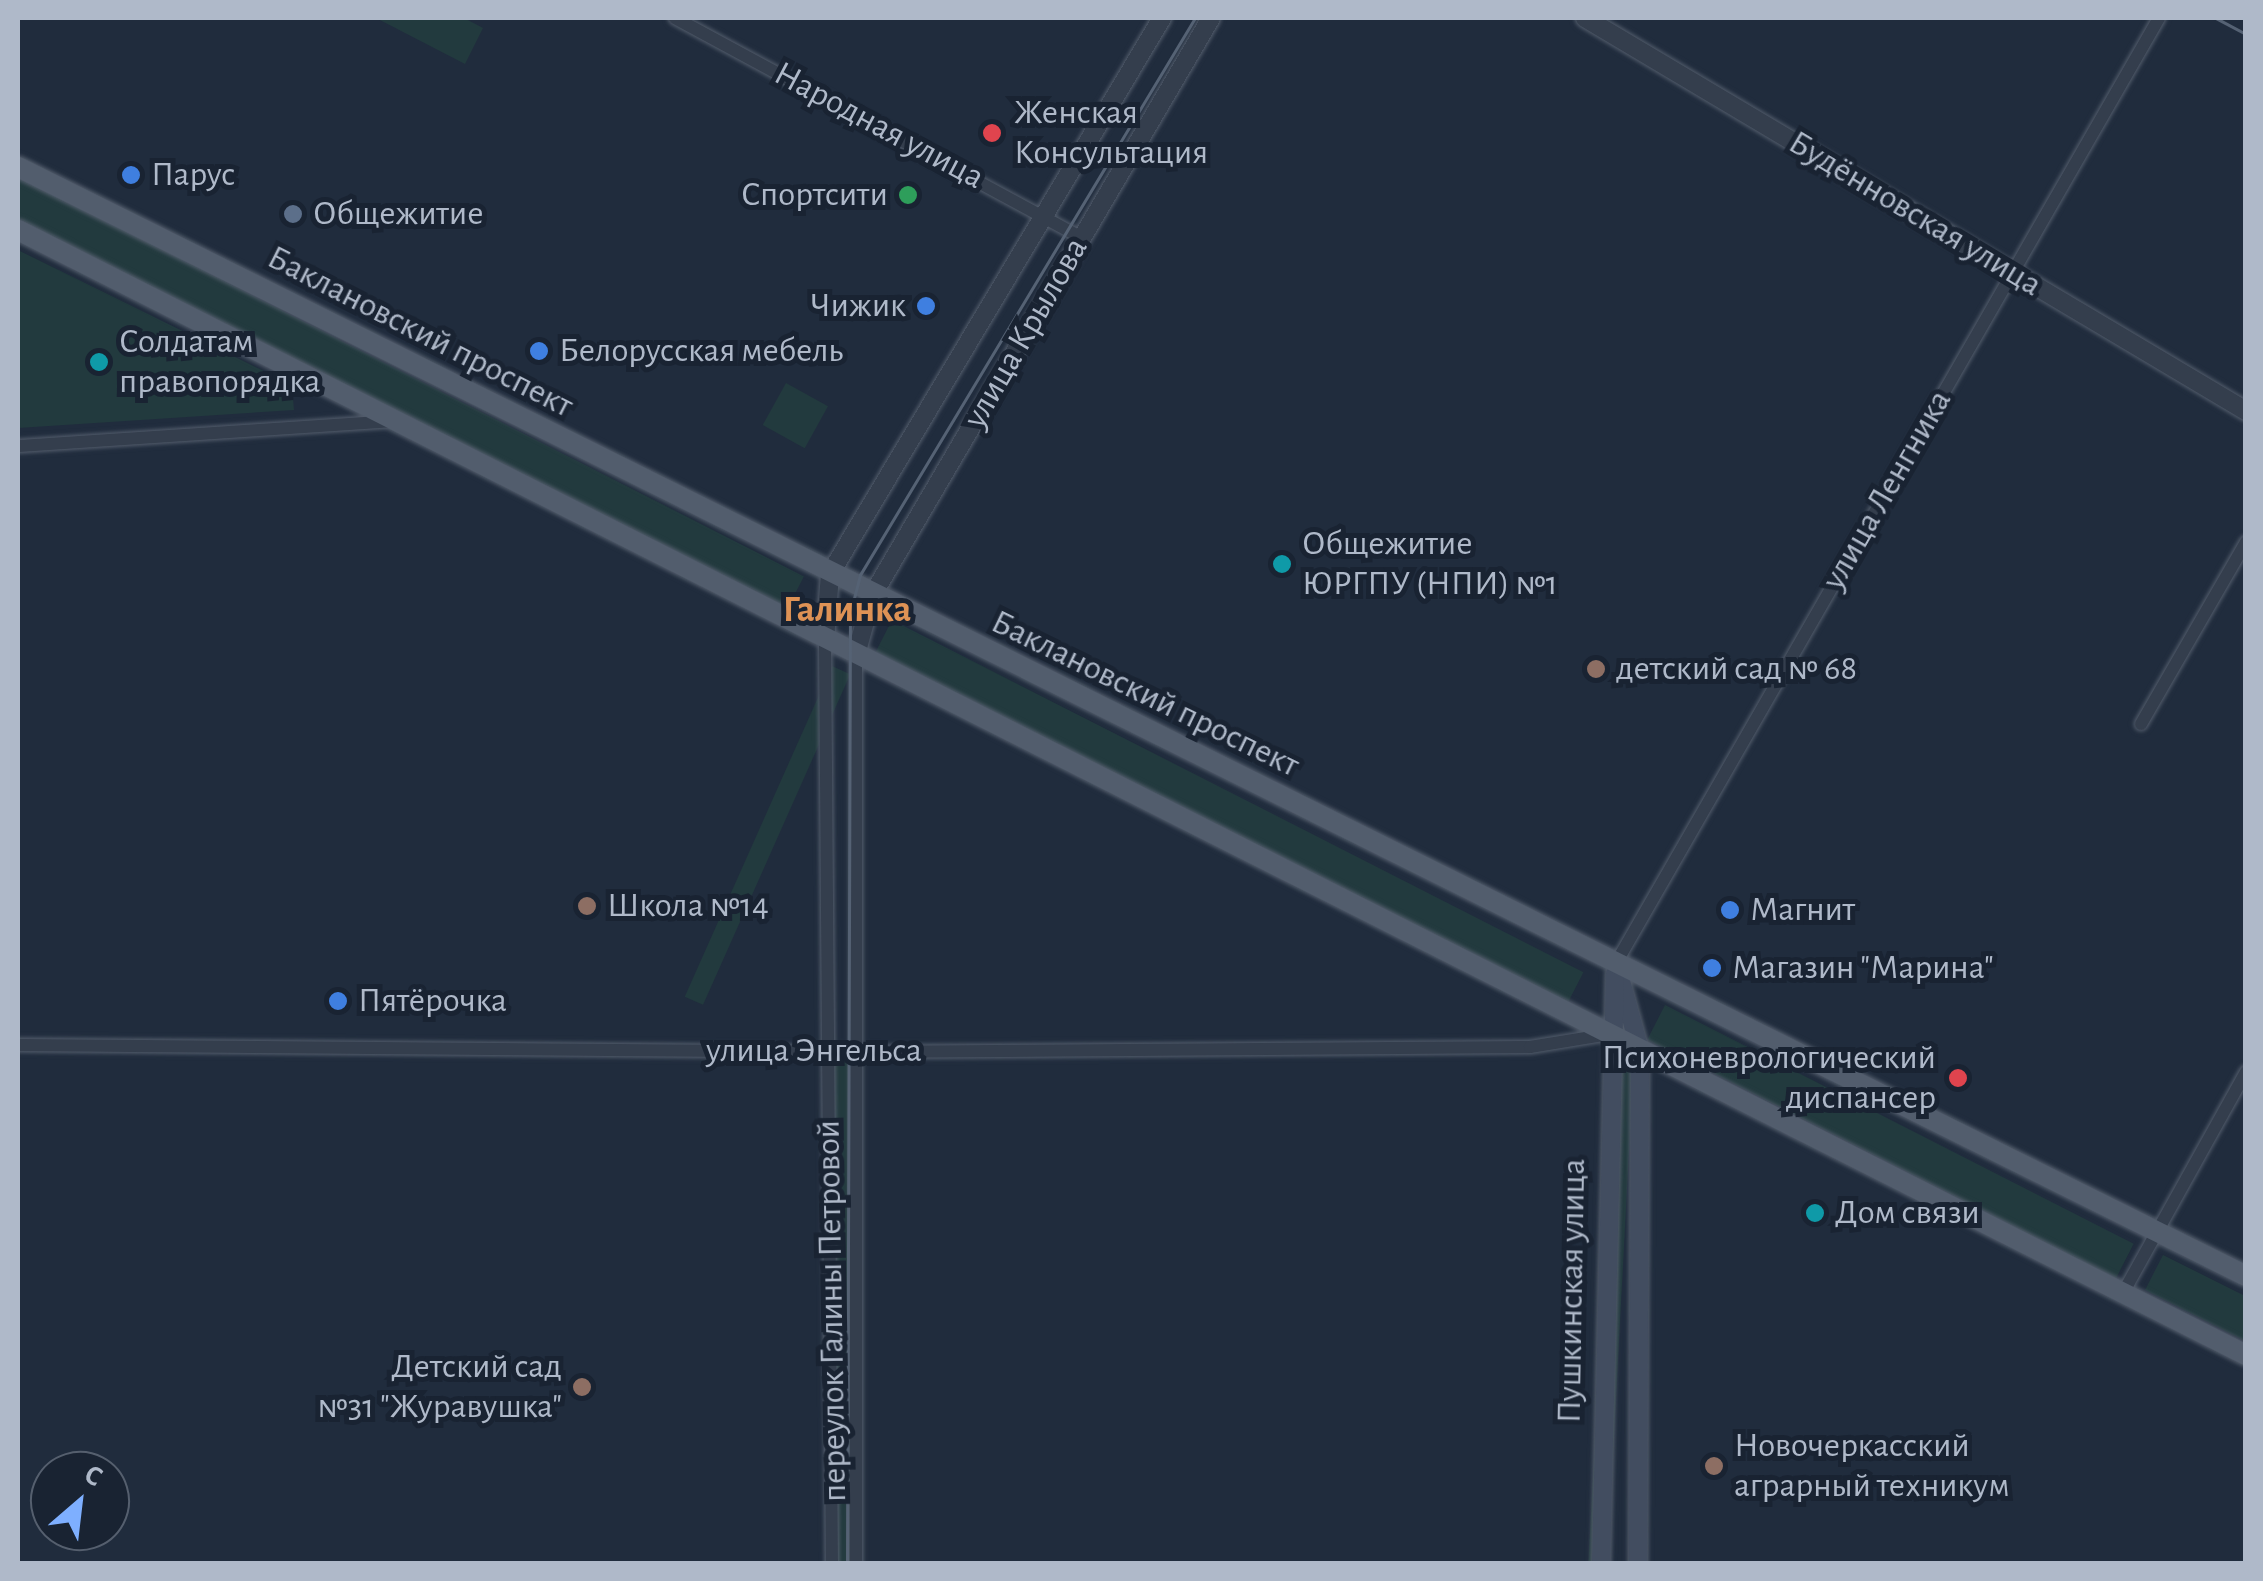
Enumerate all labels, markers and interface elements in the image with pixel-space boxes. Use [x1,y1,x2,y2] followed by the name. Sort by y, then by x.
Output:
[767,53,991,199] street label: Народная улица
[1014,92,1208,174] place label: Женская Консультация
[979,120,1005,146] marker: Женская Консультация
[1781,122,2049,306] street label: Будённовская улица
[151,154,235,196] place label: Парус
[120,164,142,186] marker: Парус
[741,174,888,216] place label: Спортсити
[897,184,919,206] marker: Спортсити
[313,193,483,235] place label: Общежитие
[282,203,304,225] marker: Общежитие
[955,230,1097,436] street label: улица Крылова
[260,237,580,427] street label: Баклановский проспект
[810,285,906,327] place label: Чижик
[915,295,937,317] marker: Чижик
[119,321,321,403] place label: Солдатам правопорядка
[559,330,843,372] place label: Белорусская мебель
[528,340,550,362] marker: Белорусская мебель
[88,351,110,373] marker: Солдатам правопорядка
[1813,383,1961,597] street label: улица Ленгника
[1302,523,1558,605] place label: Общежитие ЮРГПУ (НПИ) №1
[1271,553,1293,575] marker: Общежитие ЮРГПУ (НПИ) №1
[783,588,911,634] district label: Галинка
[984,601,1306,787] street label: Баклановский проспект
[1616,648,1857,690] place label: детский сад № 68
[1585,658,1607,680] marker: детский сад № 68
[607,885,769,927] place label: Школа №14
[1750,889,1855,931] place label: Магнит
[576,895,598,917] marker: Школа №14
[1719,899,1741,921] marker: Магнит
[1732,947,1994,989] place label: Магазин "Марина"
[1701,957,1723,979] marker: Магазин "Марина"
[358,980,507,1022] place label: Пятёрочка
[327,990,349,1012] marker: Пятёрочка
[706,1030,922,1072] street label: улица Энгельса
[1602,1037,1936,1119] place label: Психоневрологический диспансер
[1945,1065,1971,1091] marker: Психоневрологический диспансер
[808,1120,856,1502] street label: переулок Галины Петровой
[1549,1158,1595,1424] street label: Пушкинская улица
[1835,1192,1980,1234] place label: Дом связи
[1804,1202,1826,1224] marker: Дом связи
[317,1346,562,1428] place label: Детский сад №31 "Журавушка"
[571,1376,593,1398] marker: Детский сад №31 "Журавушка"
[1734,1425,2010,1507] place label: Новочеркасский аграрный техникум
[30,1451,130,1551] north arrow
[1703,1455,1725,1477] marker: Новочеркасский аграрный техникум
[80,1460,107,1492] text: С

